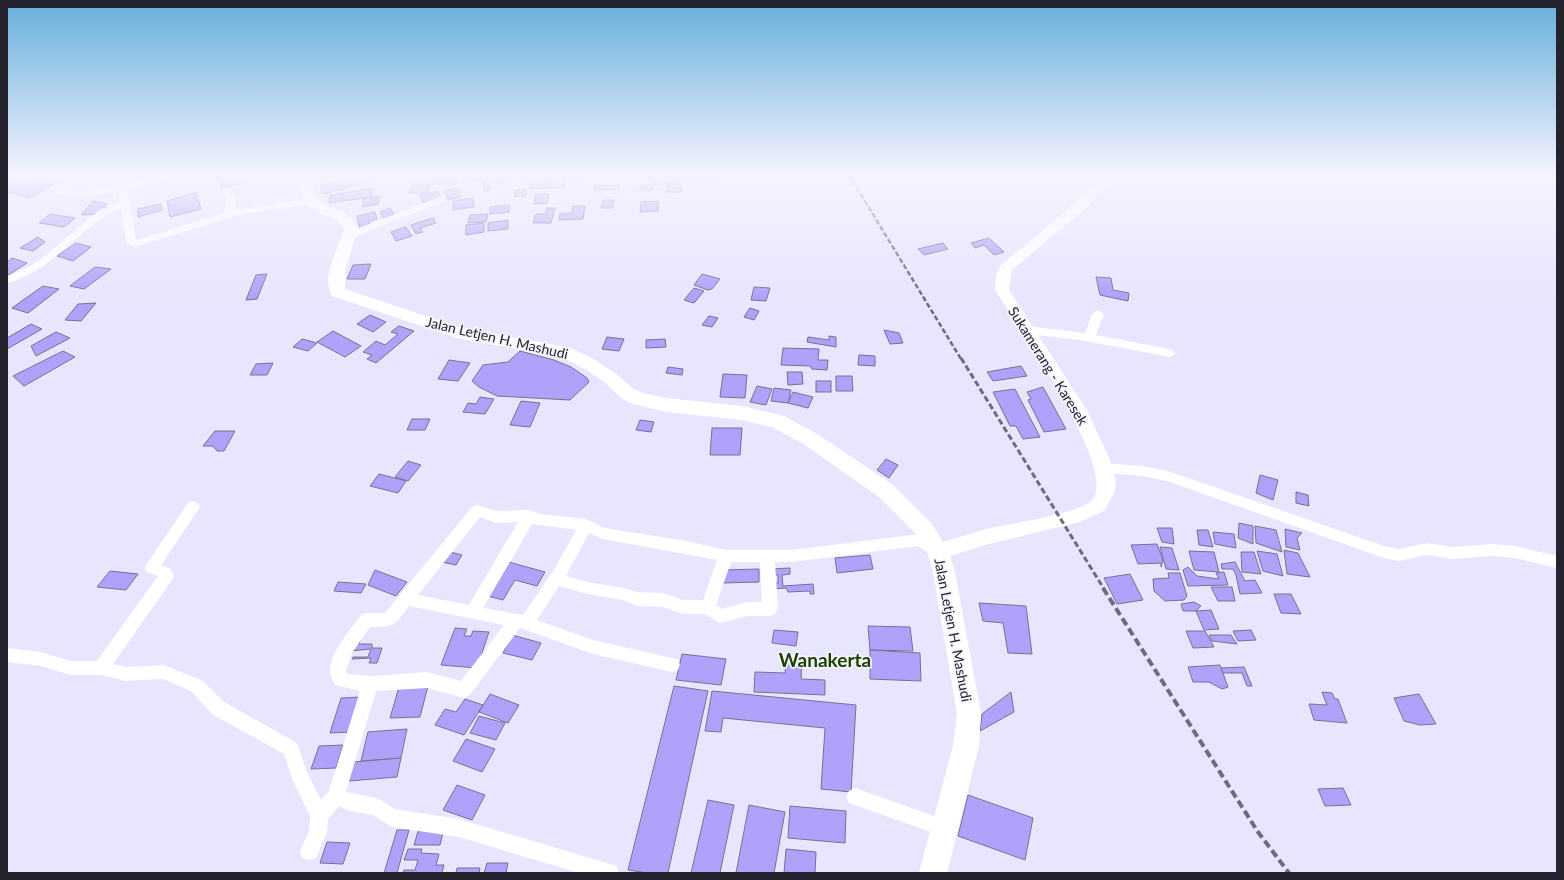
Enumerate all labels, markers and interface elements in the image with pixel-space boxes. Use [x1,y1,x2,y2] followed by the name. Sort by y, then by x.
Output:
[1005,303,1092,429] street label: Sukamerang - Karesek
[424,313,570,362] street label: Jalan Letjen H. Mashudi
[931,557,976,703] street label: Jalan Letjen H. Mashudi
[779,648,871,671] district label: Wanakerta

